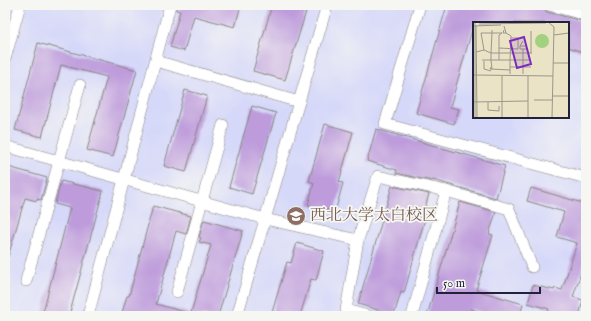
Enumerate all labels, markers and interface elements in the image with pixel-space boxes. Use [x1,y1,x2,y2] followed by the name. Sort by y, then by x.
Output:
[473,22,569,118] inset map
[285,205,307,227] school or university icon: 西北大学太白校区
[310,206,438,226] place label: 西北大学太白校区
[437,269,540,295] scale bar
[443,276,465,291] text: 50 m

